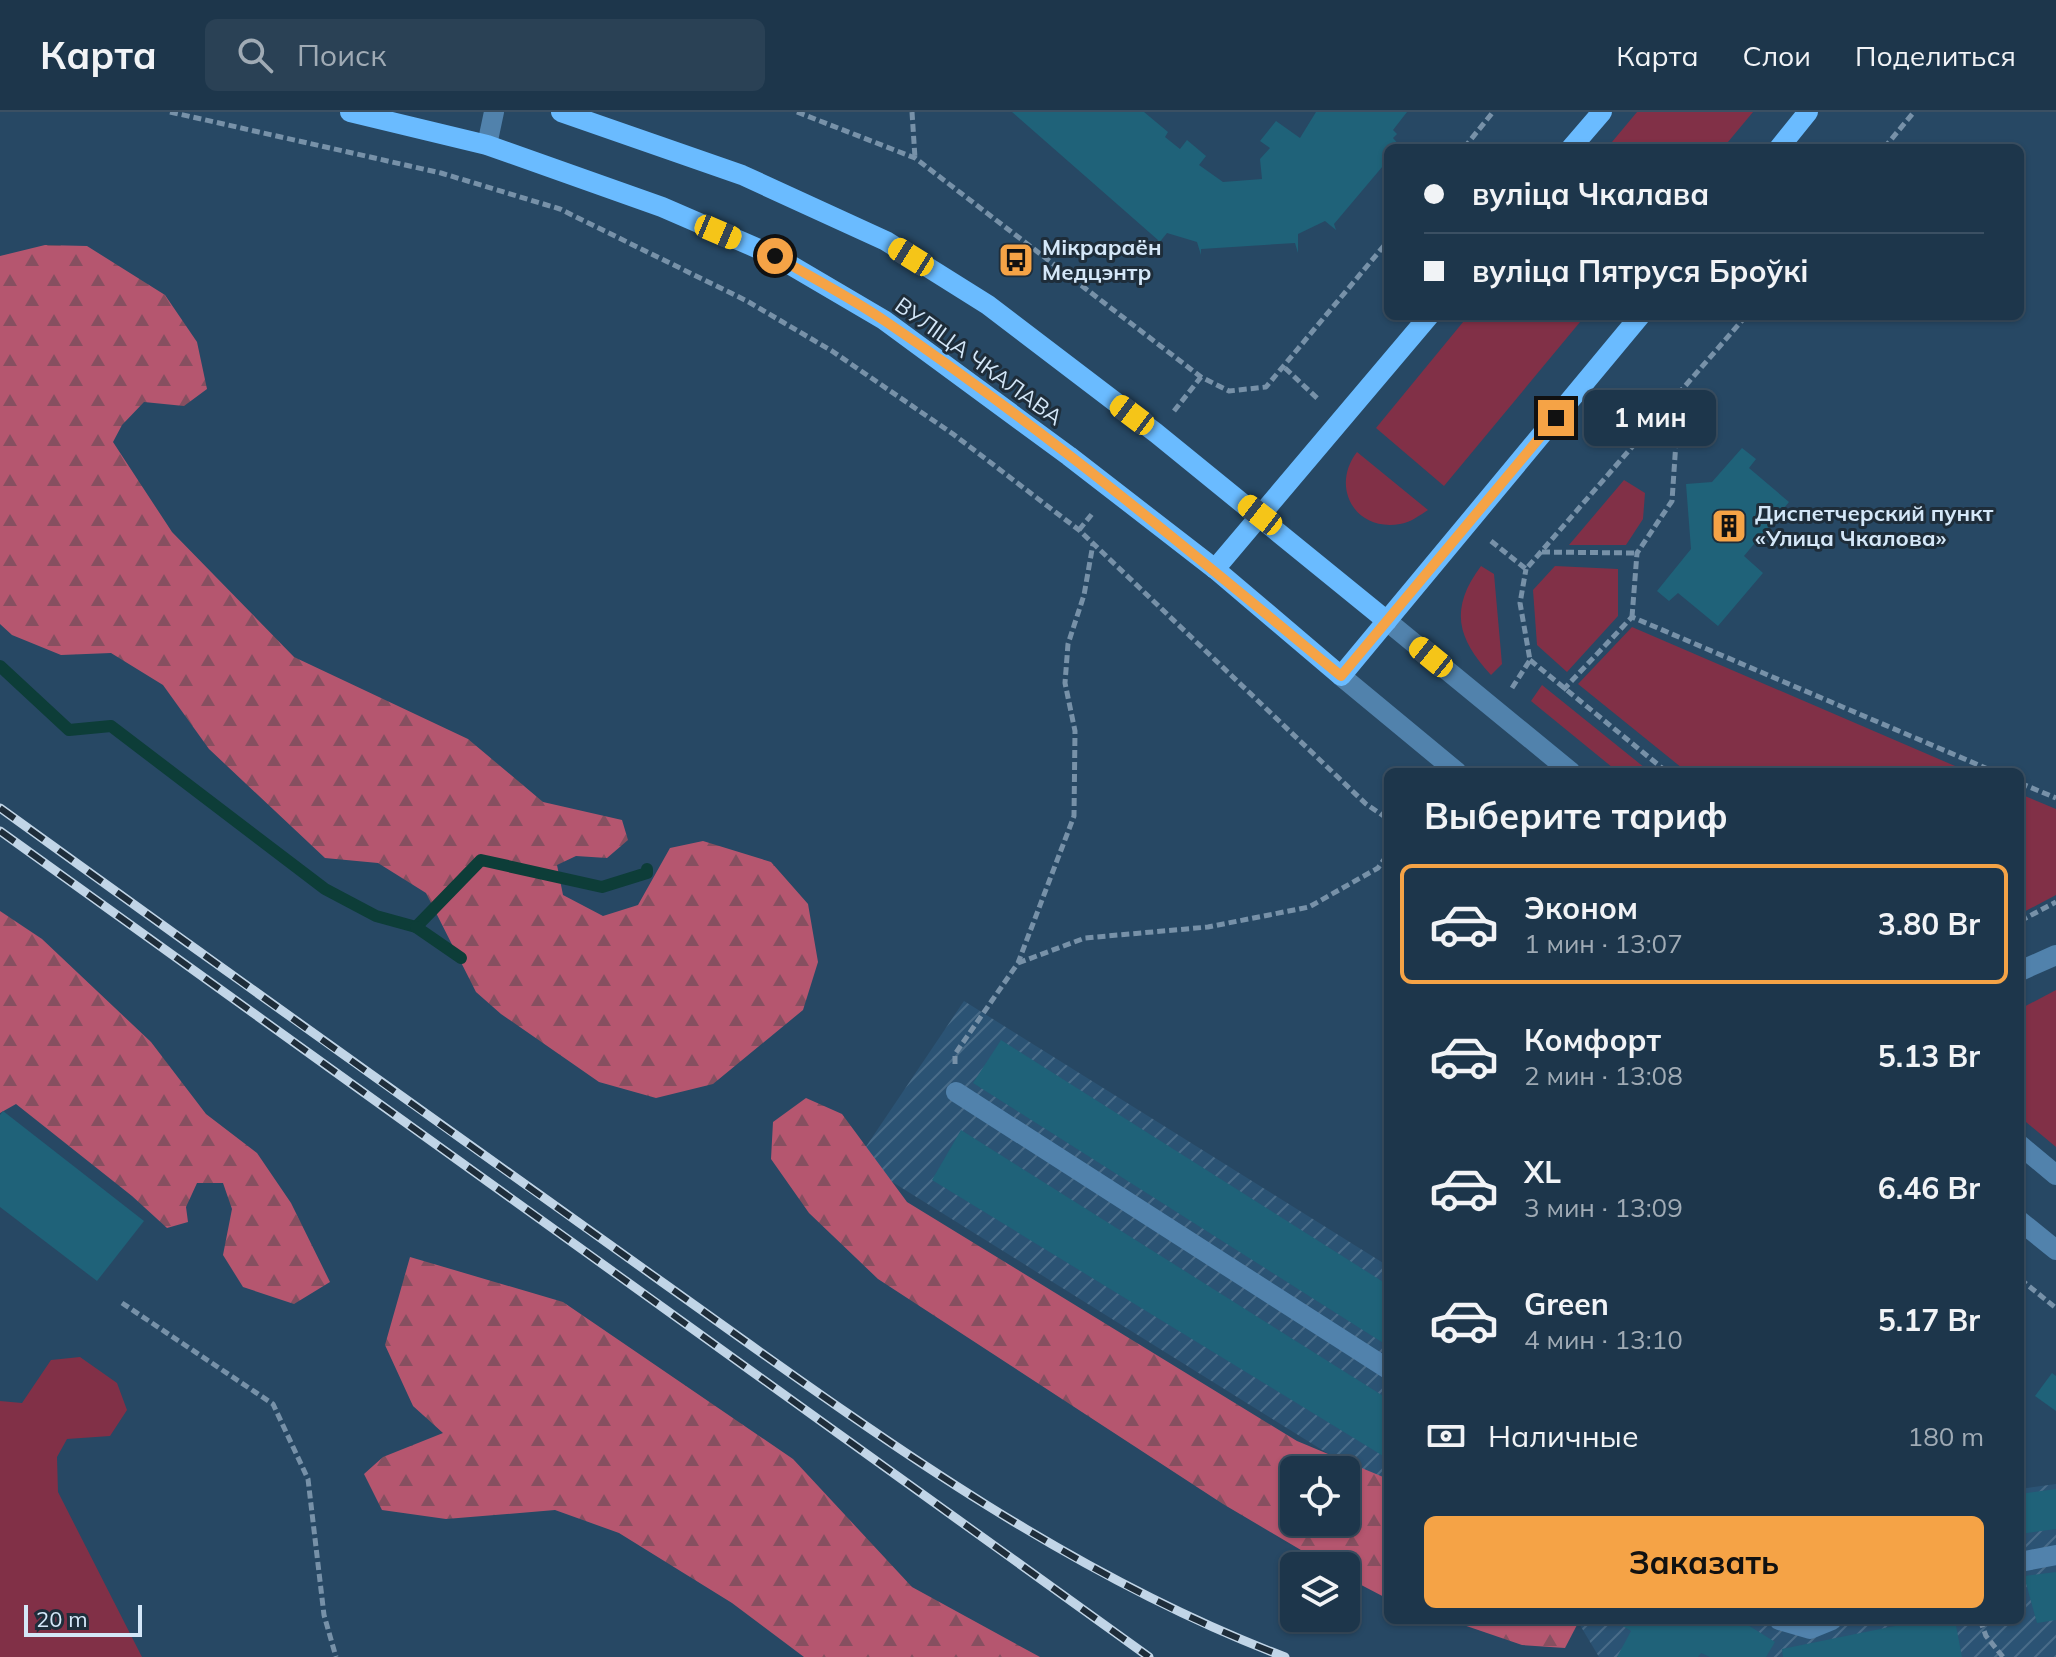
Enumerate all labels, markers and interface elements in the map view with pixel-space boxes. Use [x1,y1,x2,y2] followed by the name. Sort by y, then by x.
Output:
[205,19,765,91] search box
[40,31,157,79] text: Карта
[233,33,277,77] icon: search
[297,36,386,74] text: Поиск
[1616,38,1699,73] text: Карта
[1743,38,1811,73] text: Слои
[1855,38,2016,73] text: Поделиться
[1472,175,1709,213] text: вуліца Чкалава
[691,212,745,252] car
[1042,233,1161,286] place label: Мікрараён Медцэнтр
[884,234,938,280] car
[757,238,793,274] route start
[997,241,1035,279] bus stop icon: Мікрараён Медцэнтр
[1472,252,1809,290] text: вуліца Пятруся Броўкі
[890,291,1068,431] street label: ВУЛІЦА ЧКАЛАВА
[1584,390,1716,446] callout: 1 мин
[1106,391,1158,439] car
[1538,400,1574,436] route end
[1614,401,1686,434] text: 1 мин
[1234,491,1286,539] car
[1755,499,1994,552] place label: Диспетчерский пункт «Улица Чкалова»
[1710,507,1748,545] building icon: Диспетчерский пункт «Улица Чкалова»
[1405,633,1457,681] car
[1424,793,1728,838] text: Выберите тариф
[1428,888,1500,960] icon: car
[1524,889,1638,927] text: Эконом
[1878,905,1980,943] text: 3.80 Br
[1524,927,1683,960] text: 1 мин · 13:07
[1428,1020,1500,1092] icon: car
[1524,1021,1661,1059] text: Комфорт
[1878,1037,1980,1075] text: 5.13 Br
[1524,1059,1683,1092] text: 2 мин · 13:08
[1428,1152,1500,1224] icon: car
[1524,1153,1561,1191] text: XL
[1878,1169,1980,1207] text: 6.46 Br
[1524,1191,1683,1224] text: 3 мин · 13:09
[1428,1284,1500,1356] icon: car
[1524,1285,1609,1323] text: Green
[1878,1301,1980,1339] text: 5.17 Br
[1524,1323,1683,1356] text: 4 мин · 13:10
[1424,1414,1468,1458] icon: cash
[1488,1417,1639,1455] text: Наличные
[1908,1420,1984,1453] text: 180 m
[1280,1456,1360,1632] map controls
[1280,1456,1360,1536] button: locate
[1424,1516,1984,1608] button: Заказать
[1280,1552,1360,1632] button: layers
[24,1601,142,1637] scale bar
[36,1605,87,1633] text: 20 m

